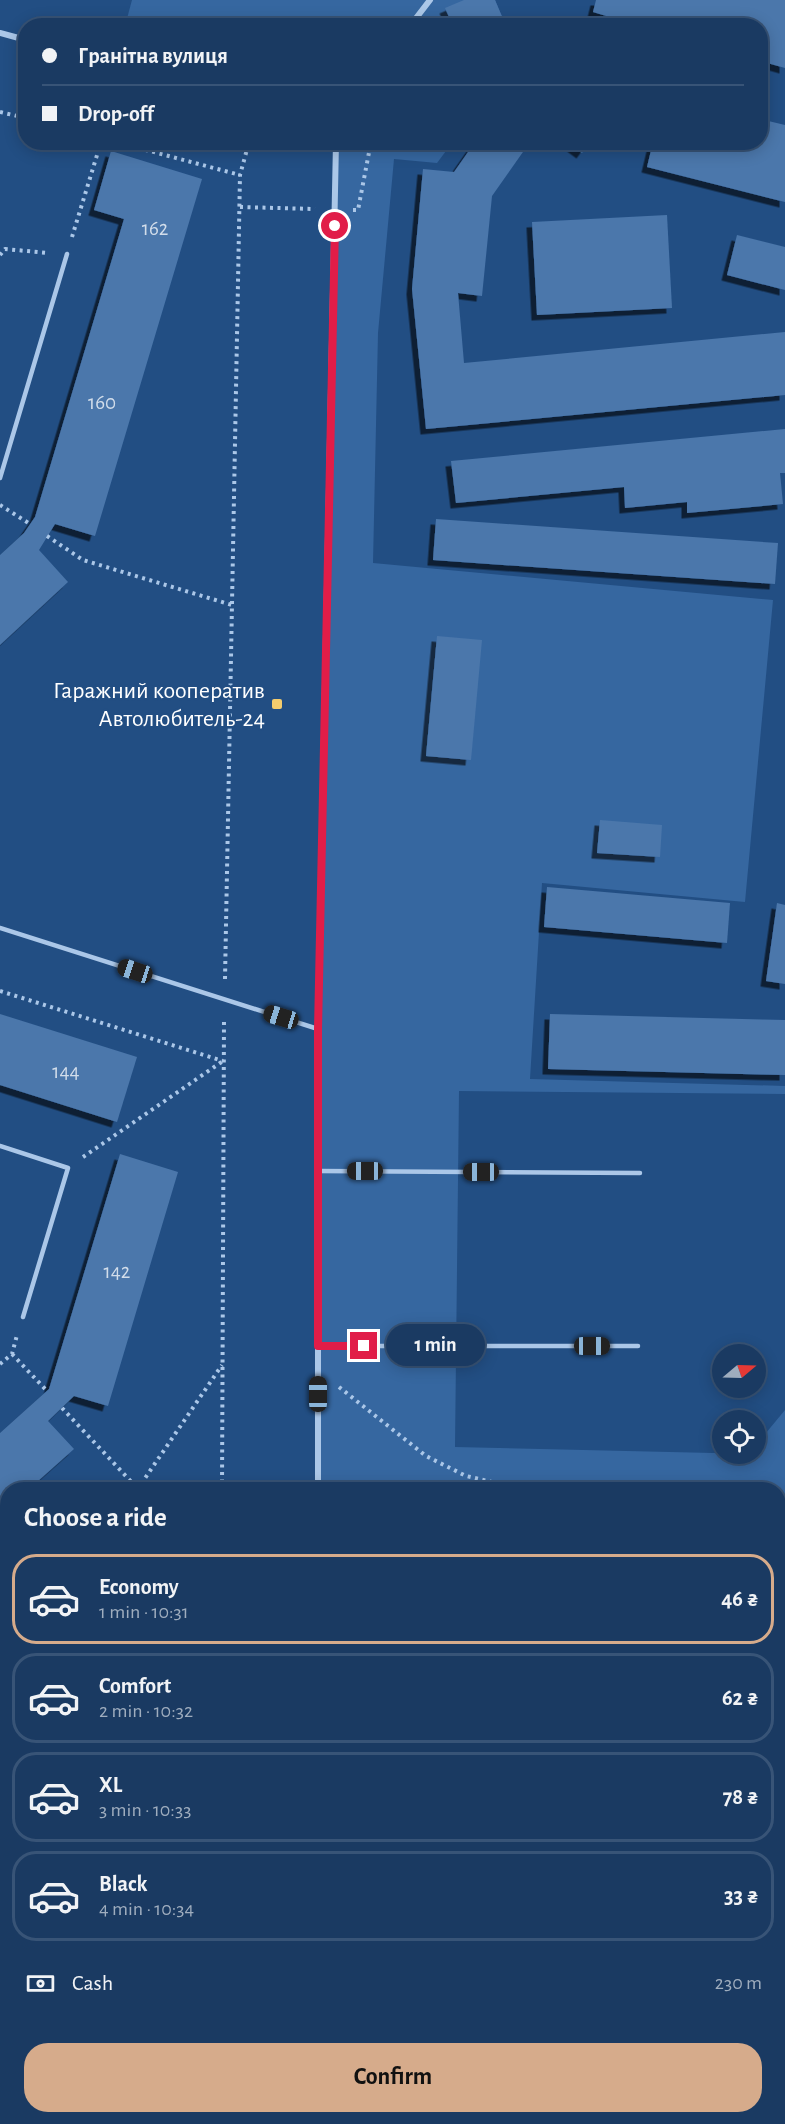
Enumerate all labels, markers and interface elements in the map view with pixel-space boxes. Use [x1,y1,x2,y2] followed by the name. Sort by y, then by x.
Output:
[78,45,228,67] text: Гранітна вулиця
[78,103,154,125] text: Drop-off
[321,212,348,239] route start
[142,218,168,239] house number: 162
[88,392,116,413] house number: 160
[53,679,265,731] place label: Гаражний кооператив Автолюбитель-24
[270,697,284,711] marker: Гаражний кооператив Автолюбитель-24
[115,957,155,985] car
[261,1003,301,1031] car
[52,1061,80,1082] house number: 144
[347,1162,383,1180] car
[463,1163,499,1181] car
[104,1261,130,1282] house number: 142
[385,1325,484,1367] callout: 1 min
[350,1332,377,1359] route end
[414,1335,457,1355] text: 1 min
[574,1337,610,1355] car
[712,1344,766,1398] north arrow
[712,1344,766,1464] map controls
[309,1376,327,1412] car
[712,1410,766,1464] button: locate
[24,1504,167,1531] text: Choose a ride
[27,1572,81,1626] icon: car
[99,1576,179,1598] text: Economy
[721,1588,759,1610] text: 46 ₴
[99,1602,189,1622] text: 1 min · 10:31
[27,1671,81,1725] icon: car
[99,1675,171,1697] text: Comfort
[722,1687,759,1709] text: 62 ₴
[99,1701,193,1721] text: 2 min · 10:32
[27,1770,81,1824] icon: car
[99,1774,122,1796] text: XL
[723,1786,759,1808] text: 78 ₴
[99,1800,191,1820] text: 3 min · 10:33
[27,1869,81,1923] icon: car
[99,1873,147,1895] text: Black
[724,1885,759,1907] text: 33 ₴
[99,1899,194,1919] text: 4 min · 10:34
[24,1967,57,2000] icon: cash
[72,1972,113,1994] text: Cash
[715,1973,762,1993] text: 230 m
[24,2043,762,2112] button: Confirm

